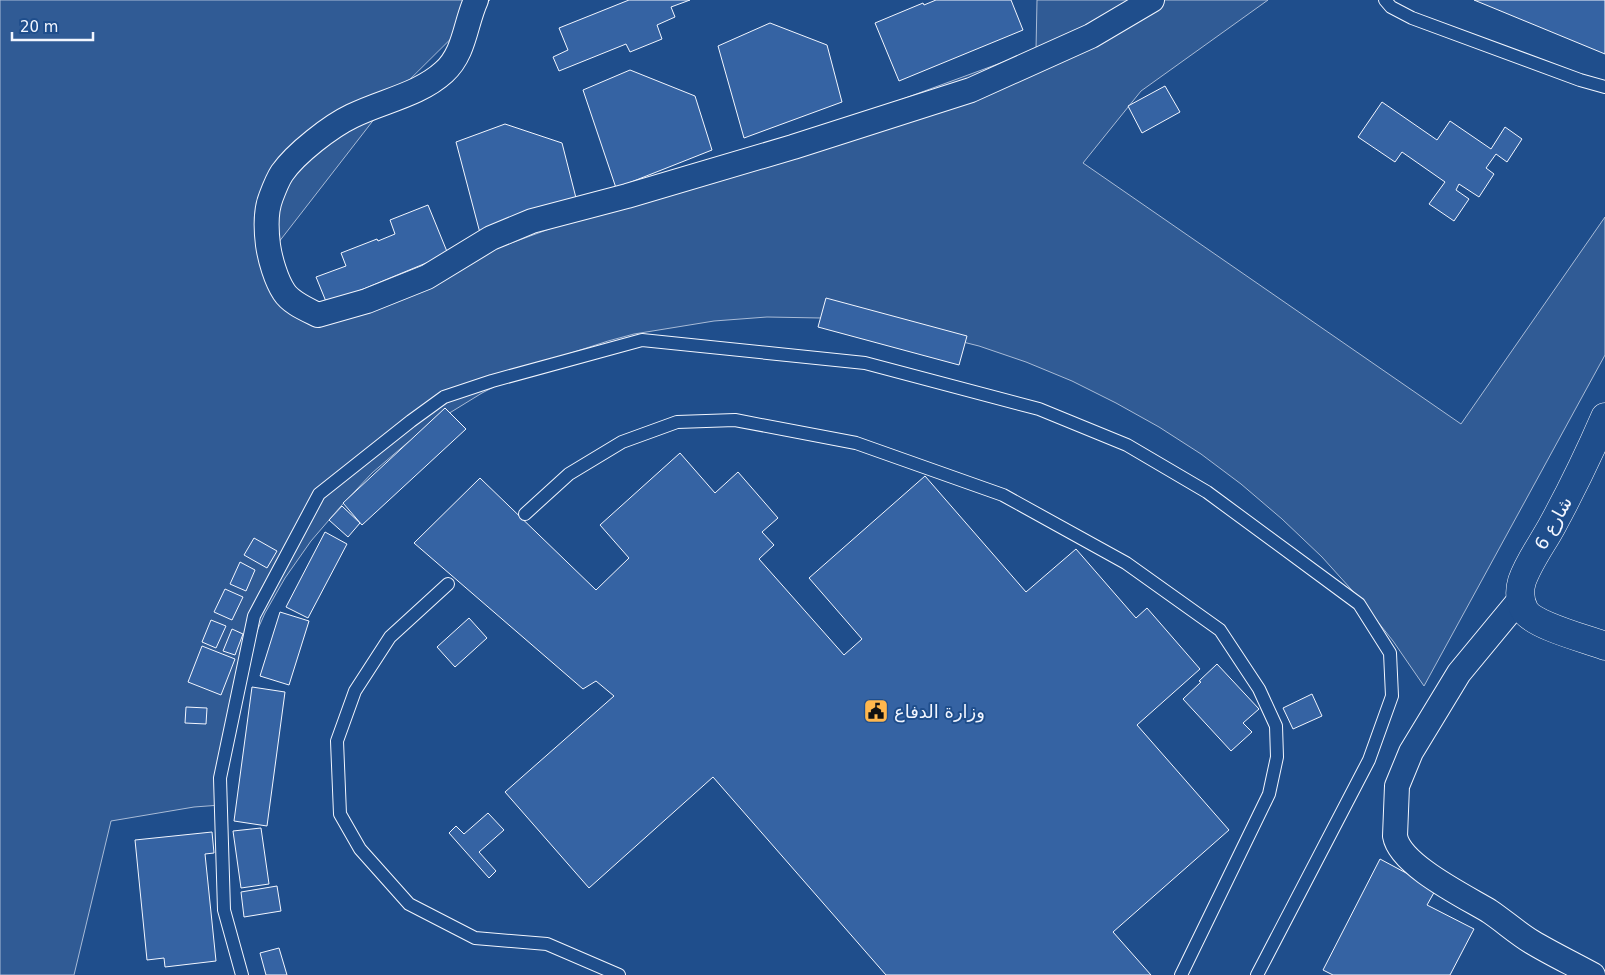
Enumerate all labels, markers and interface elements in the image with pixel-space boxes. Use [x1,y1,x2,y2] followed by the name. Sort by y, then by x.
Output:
[12,10,94,42] scale bar
[20,18,58,36] text: 20 m
[1530,493,1577,554] street label: شارع 6
[863,698,889,724] public building icon: وزارة الدفاع
[894,701,985,723] place label: وزارة الدفاع

